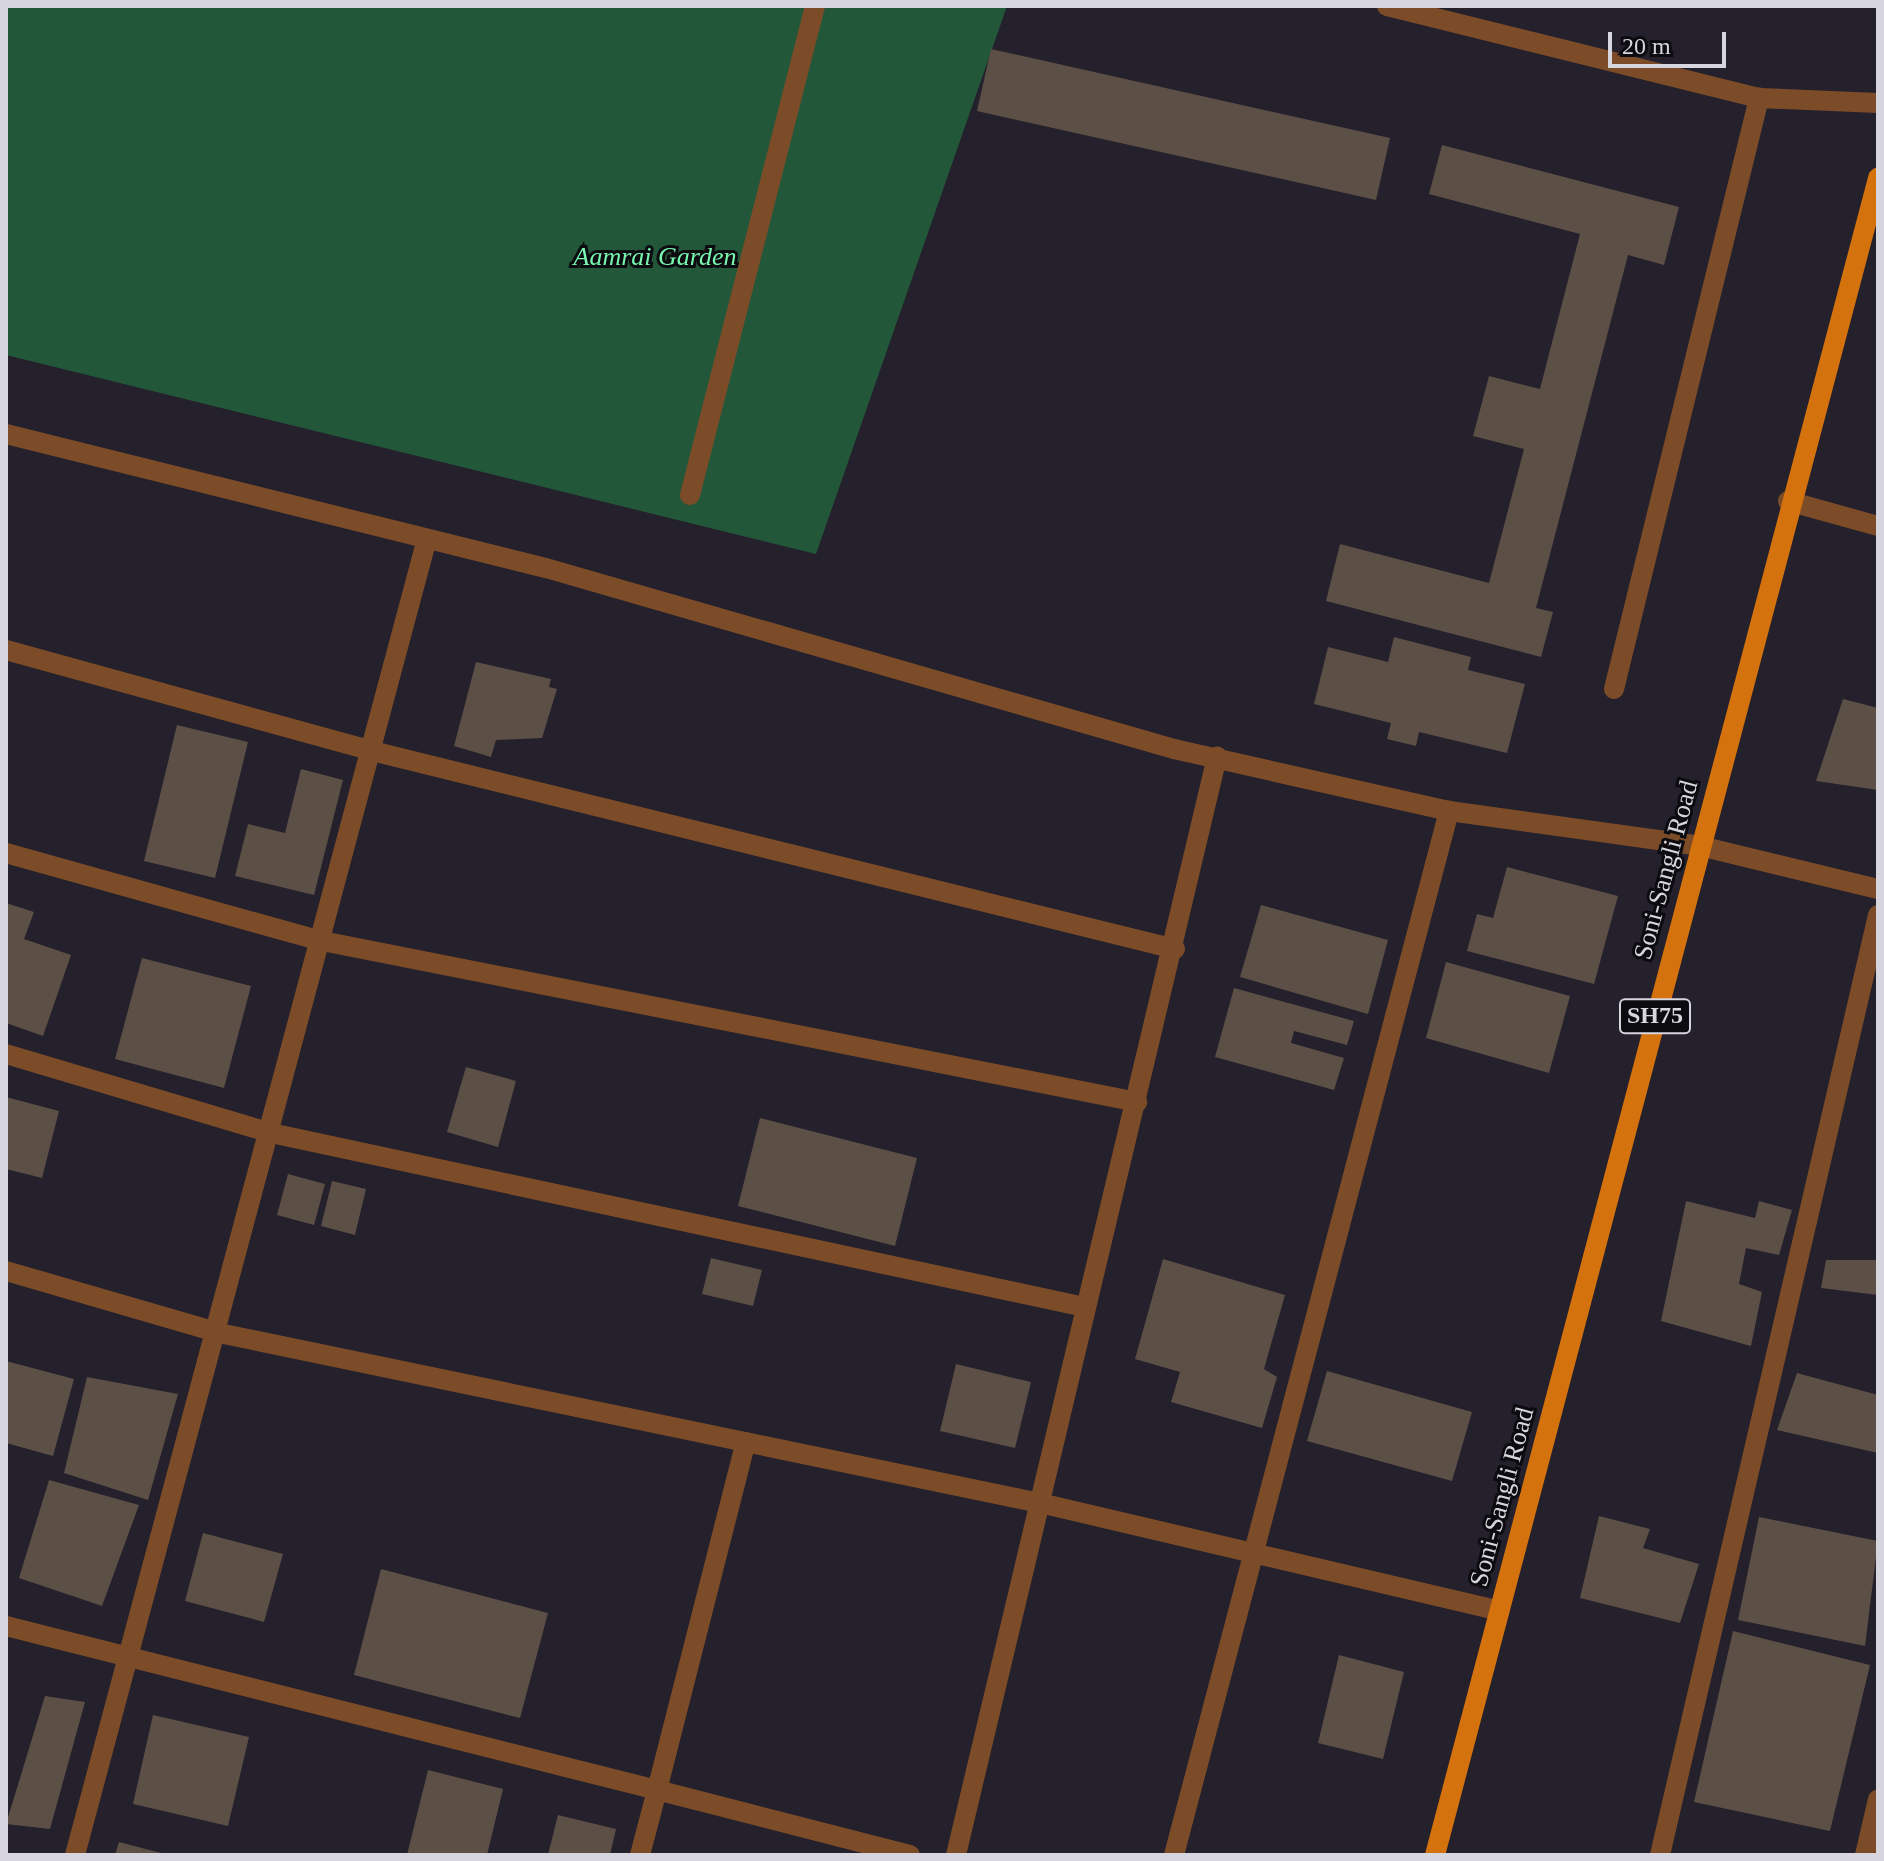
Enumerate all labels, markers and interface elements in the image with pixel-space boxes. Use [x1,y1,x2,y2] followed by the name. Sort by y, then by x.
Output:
[1612,16,1730,66] scale bar
[1622,33,1671,59] text: 20 m
[574,241,736,273] park label: Aamrai Garden
[1627,777,1705,963] street label: Soni-Sangli Road
[1617,996,1693,1036] road number: SH75
[1463,1404,1541,1590] street label: Soni-Sangli Road

